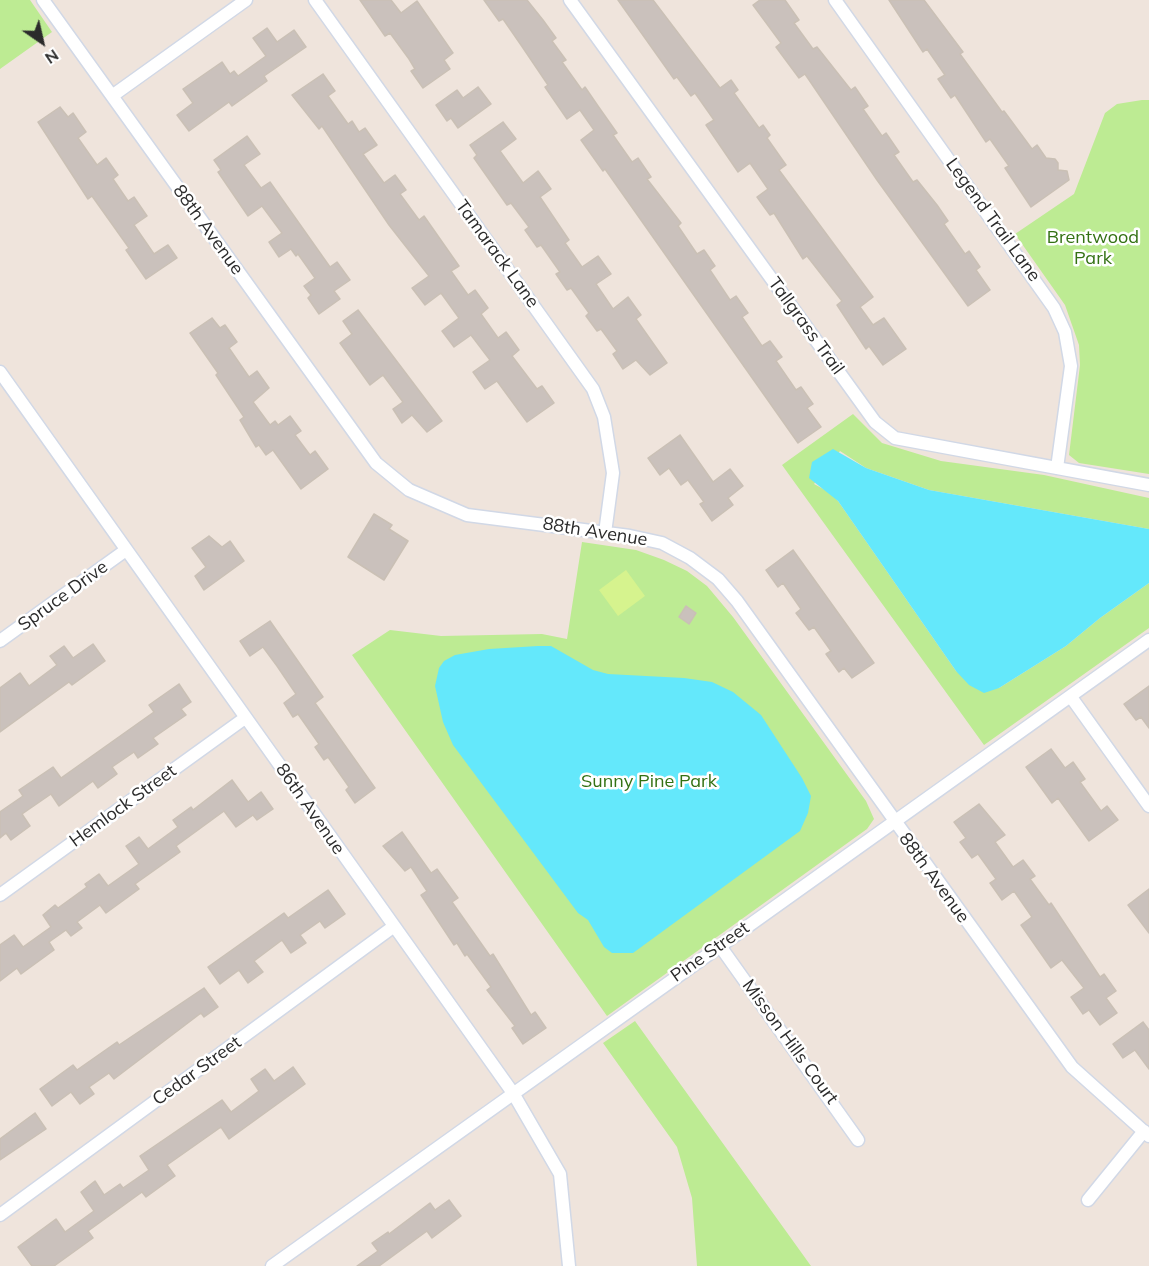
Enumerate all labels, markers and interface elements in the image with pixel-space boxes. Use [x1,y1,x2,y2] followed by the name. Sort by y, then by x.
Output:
[12,12,72,72] north arrow
[41,45,63,69] text: N
[941,154,1045,286] street label: Legend Trail Lane
[168,181,248,279] street label: 88th Avenue
[451,196,543,312] street label: Tamarack Lane
[1047,227,1139,270] park label: Brentwood Park
[764,273,848,379] street label: Tallgrass Trail
[541,513,649,551] street label: 88th Avenue
[14,556,112,636] street label: Spruce Drive
[271,759,349,859] street label: 86th Avenue
[65,760,181,852] street label: Hemlock Street
[581,771,717,793] park label: Sunny Pine Park
[894,829,974,927] street label: 88th Avenue
[667,917,753,987] street label: Pine Street
[737,975,843,1109] street label: Misson Hills Court
[149,1032,245,1110] street label: Cedar Street

